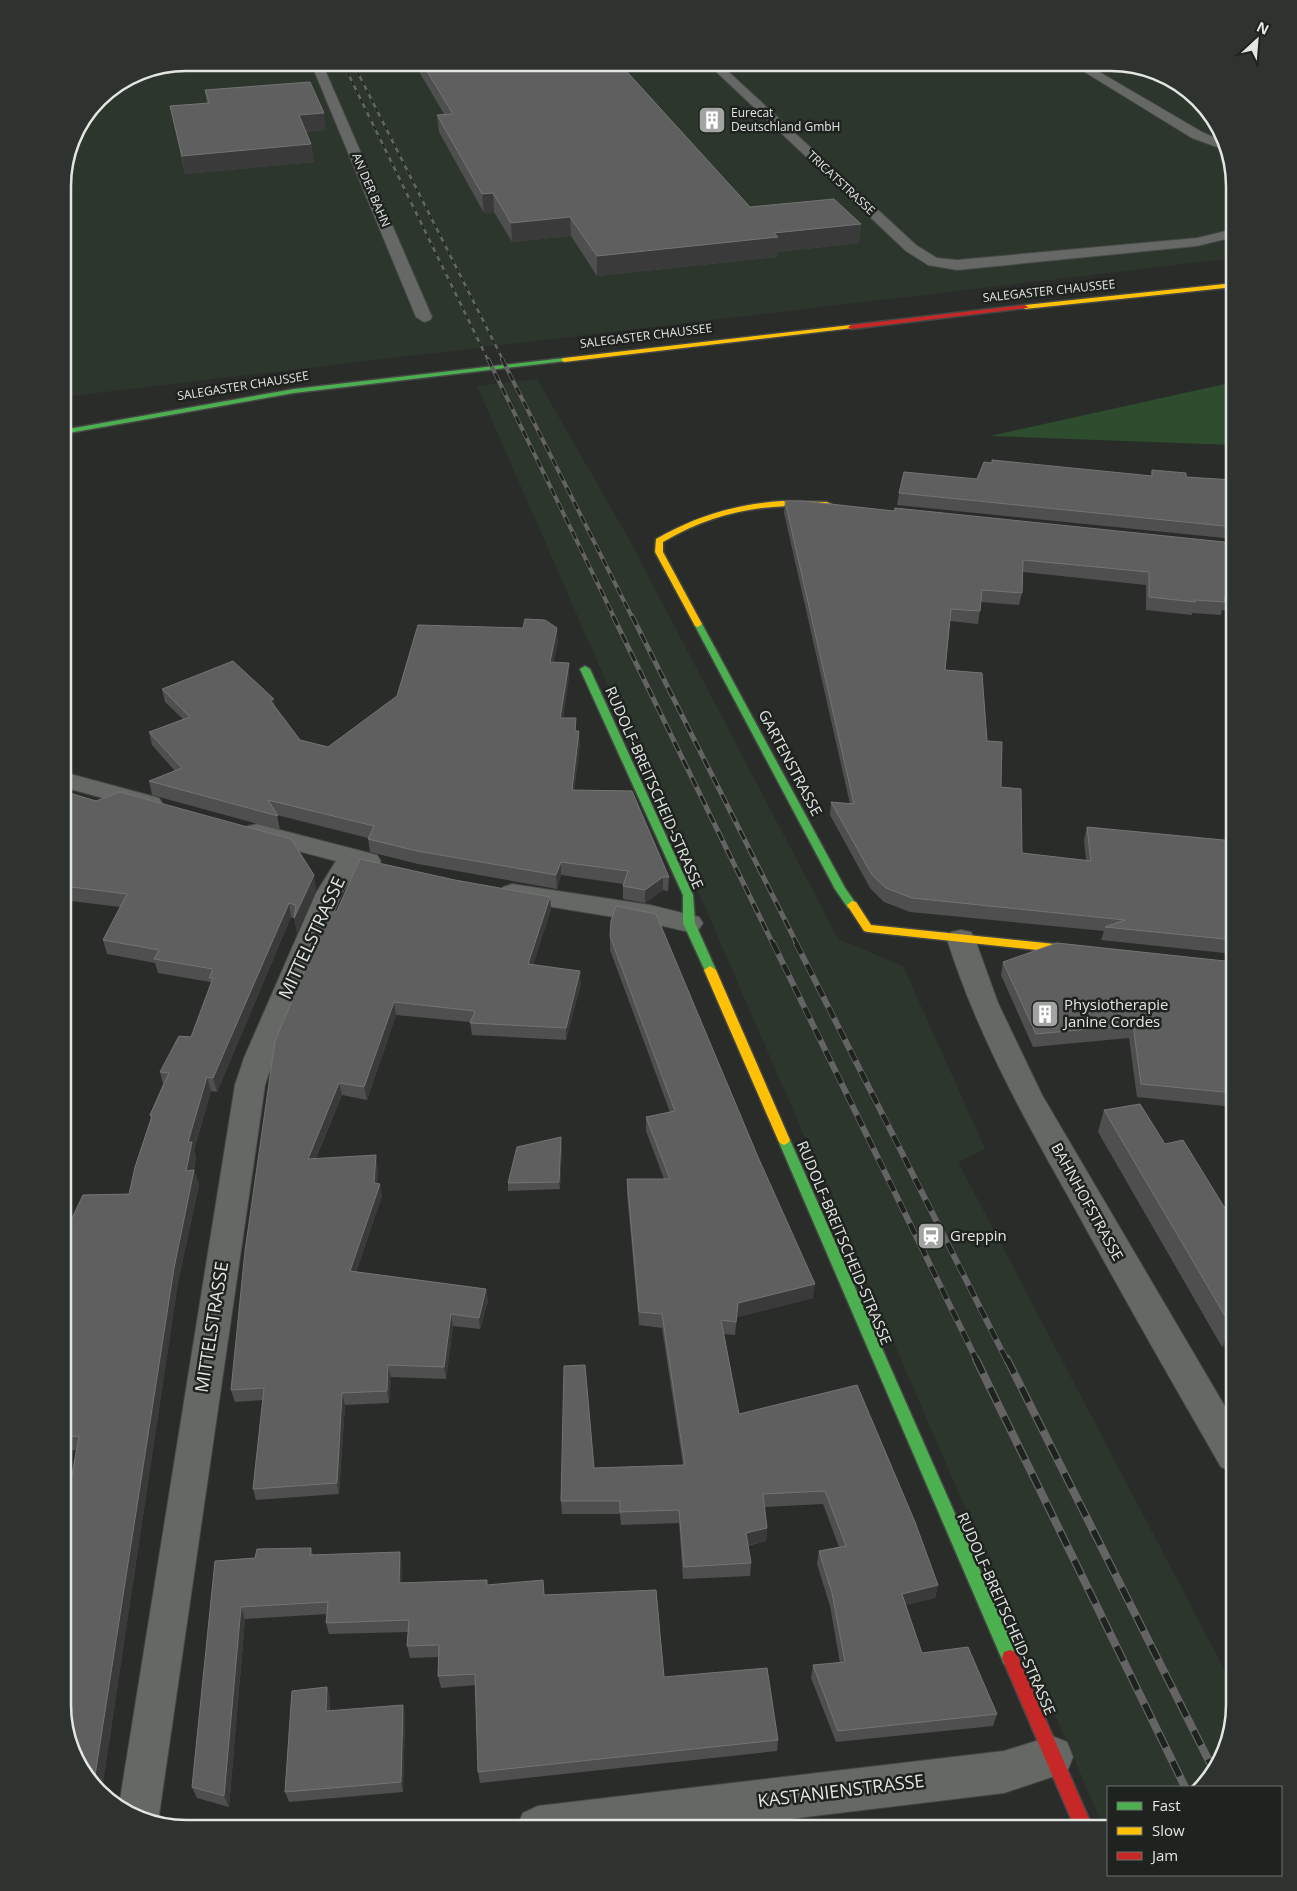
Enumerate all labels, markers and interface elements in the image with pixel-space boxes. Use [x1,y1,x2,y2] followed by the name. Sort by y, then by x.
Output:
[1232,15,1282,65] north arrow
[1254,17,1272,39] text: N
[731,104,840,135] place label: Eurecat Deutschland GmbH
[697,105,727,135] building icon: Eurecat Deutschland GmbH
[804,147,879,219] street label: TRICATSTRASSE
[348,150,395,229] street label: AN DER BAHN
[982,275,1116,306] street label: SALEGASTER CHAUSSEE
[579,319,713,352] street label: SALEGASTER CHAUSSEE
[176,367,310,404] street label: SALEGASTER CHAUSSEE
[601,683,709,892] street label: RUDOLF-BREITSCHEID-STRASSE
[754,706,827,819] street label: GARTENSTRASSE
[272,872,350,1003] street label: MITTELSTRASSE
[1062,994,1169,1031] place label: Physiotherapie Janine Cordes
[1030,999,1060,1029] building icon: Physiotherapie Janine Cordes
[793,1138,897,1348] street label: RUDOLF-BREITSCHEID-STRASSE
[1047,1139,1129,1264] street label: BAHNHOFSTRASSE
[916,1221,946,1251] station icon: Greppin
[950,1225,1007,1245] place label: Greppin
[189,1260,233,1394] street label: MITTELSTRASSE
[953,1509,1061,1718] street label: RUDOLF-BREITSCHEID-STRASSE
[756,1768,926,1812] street label: KASTANIENSTRASSE
[1107,1786,1282,1876] legend
[1152,1795,1181,1815] text: Fast
[1152,1820,1185,1840] text: Slow
[1150,1845,1178,1865] text: Jam

